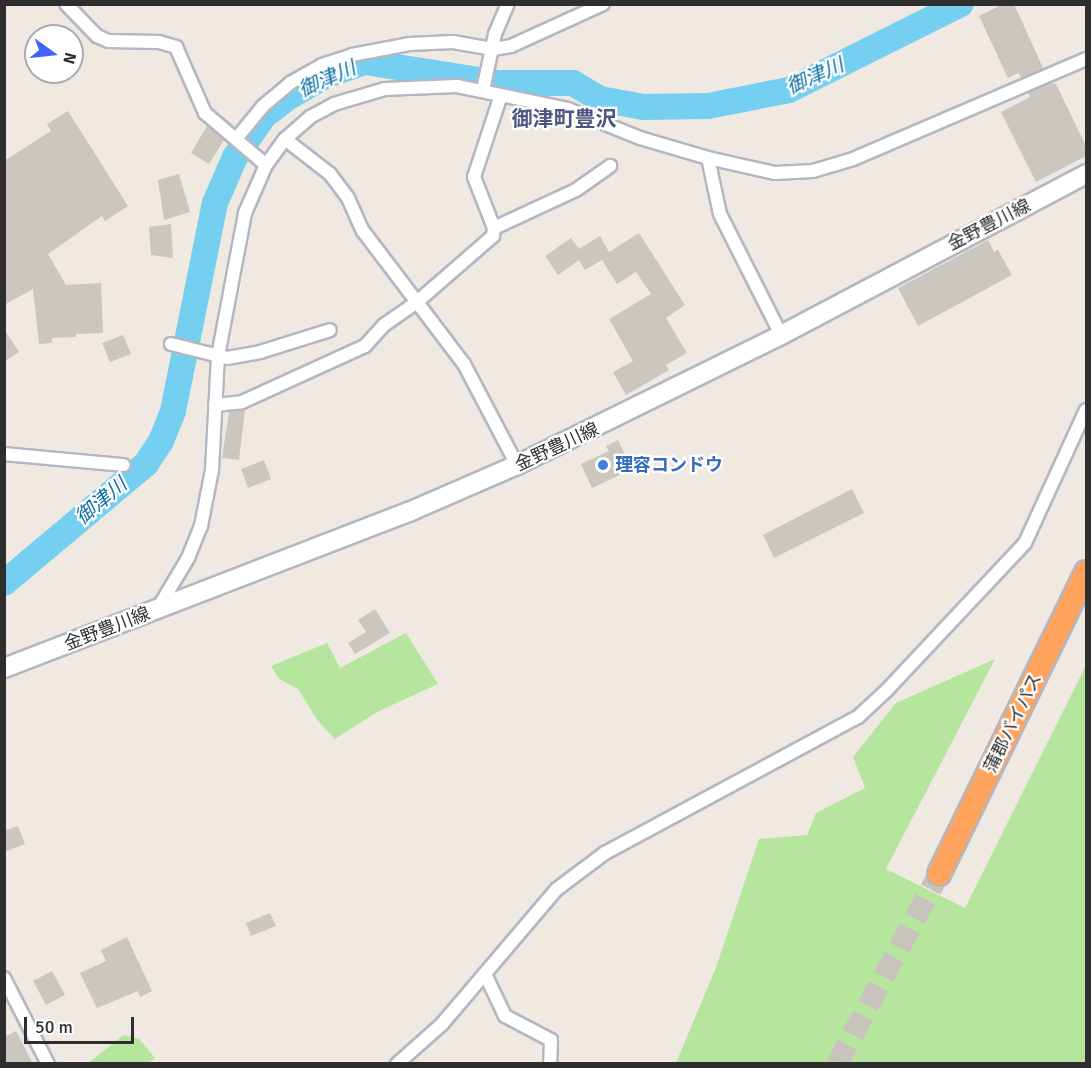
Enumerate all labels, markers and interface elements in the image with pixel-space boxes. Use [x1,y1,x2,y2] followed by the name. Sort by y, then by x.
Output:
[24,24,84,84] north arrow
[58,50,81,66] text: N
[783,53,847,99] water label: 御津川
[295,56,359,102] water label: 御津川
[512,106,616,132] district label: 御津町豊沢
[944,195,1034,255] street label: 金野豊川線
[512,418,602,476] street label: 金野豊川線
[615,454,723,476] place label: 理容コンドウ
[596,458,610,472] marker: 理容コンドウ
[70,473,132,529] water label: 御津川
[61,603,153,655] street label: 金野豊川線
[980,670,1046,776] street label: 蒲郡バイパス
[27,1005,136,1043] scale bar
[35,1016,73,1038] text: 50 m

